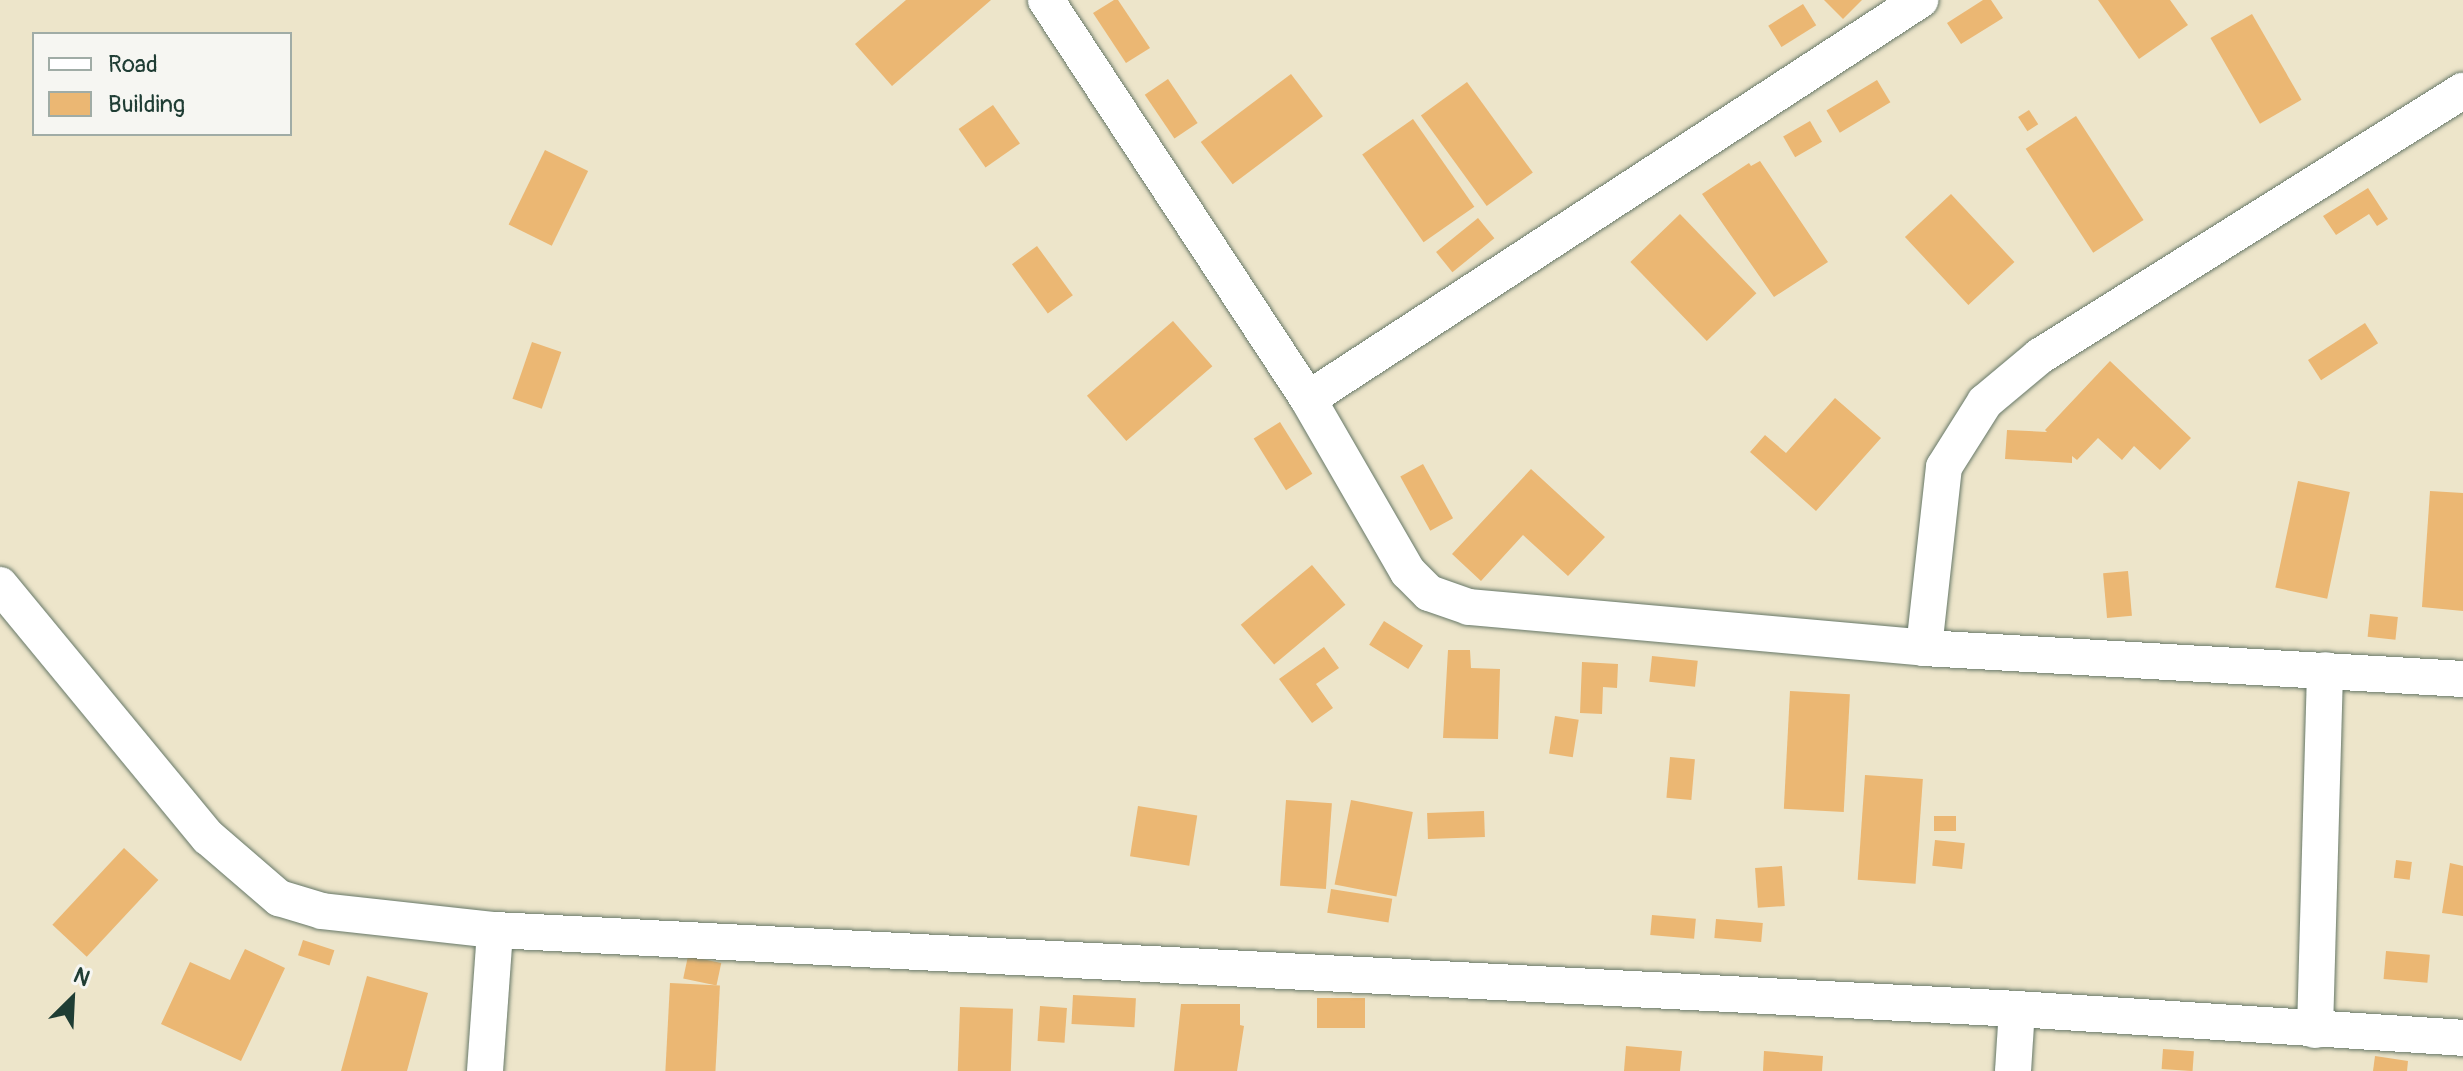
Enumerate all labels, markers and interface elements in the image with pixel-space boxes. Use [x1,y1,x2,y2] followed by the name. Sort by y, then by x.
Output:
[32,32,292,136] legend
[108,50,158,79] text: Road
[108,90,185,119] text: Building
[32,959,112,1039] north arrow
[69,961,94,993] text: N

